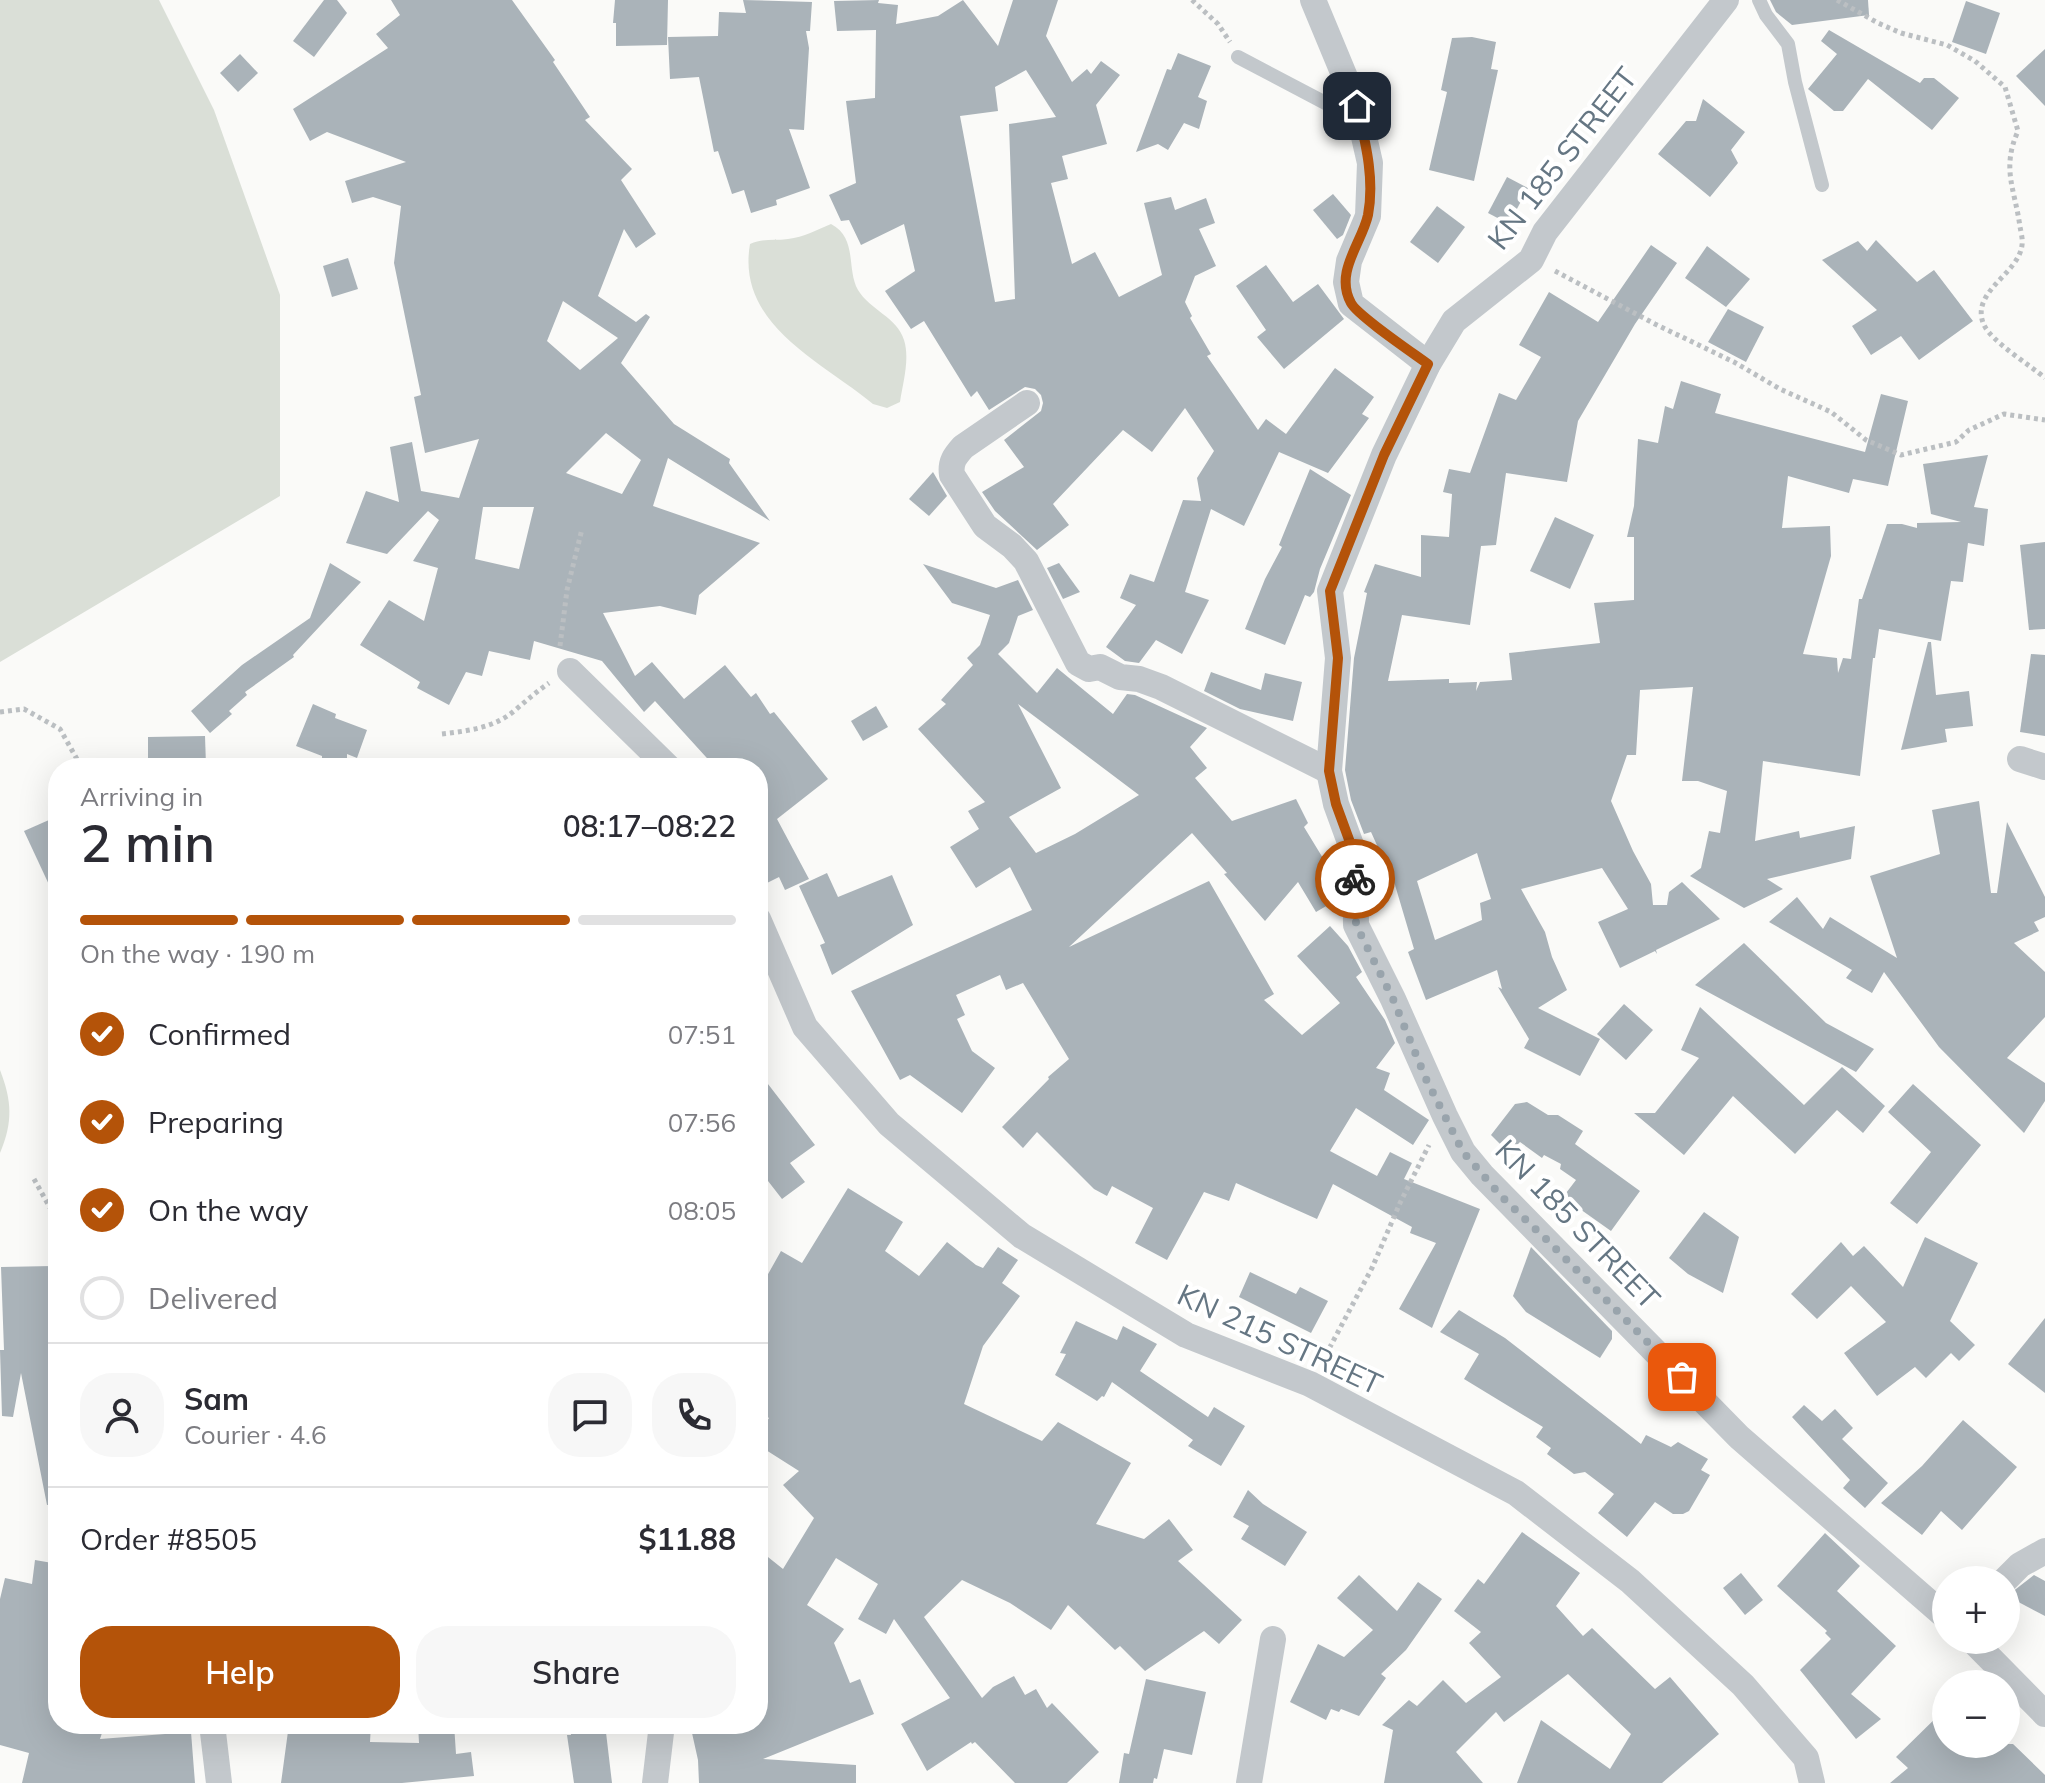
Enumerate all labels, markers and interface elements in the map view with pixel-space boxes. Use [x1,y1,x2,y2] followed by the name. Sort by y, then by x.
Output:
[1479,59,1645,257] street label: KN 185 STREET
[1323,72,1391,140] pin
[1335,84,1379,128] icon: home
[80,780,203,813] text: Arriving in
[563,807,736,845] text: 08:17–08:22
[80,810,215,875] text: 2 min
[1315,839,1395,919] courier
[1333,857,1377,901] icon: bike
[80,937,315,970] text: On the way · 190 m
[80,1012,124,1056] icon: check
[148,1015,291,1053] text: Confirmed
[668,1018,736,1051] text: 07:51
[80,1100,124,1144] icon: check
[148,1103,284,1141] text: Preparing
[668,1106,736,1139] text: 07:56
[1487,1131,1669,1317] street label: KN 185 STREET
[80,1188,124,1232] icon: check
[148,1191,308,1229] text: On the way
[668,1194,736,1227] text: 08:05
[1172,1275,1388,1403] street label: KN 215 STREET
[148,1279,278,1317] text: Delivered
[1648,1343,1716,1411] pin
[1660,1355,1704,1399] icon: bag
[80,1373,164,1457] button: person
[548,1373,632,1457] button: chat
[652,1373,736,1457] button: phone
[184,1380,249,1418] text: Sam
[184,1418,327,1451] text: Courier · 4.6
[80,1520,257,1558] text: Order #8505
[639,1520,736,1558] text: $11.88
[1932,1566,2020,1758] map controls
[1932,1566,2020,1654] button: +
[80,1626,400,1718] button: Help
[416,1626,736,1718] button: Share
[1932,1670,2020,1758] button: −

